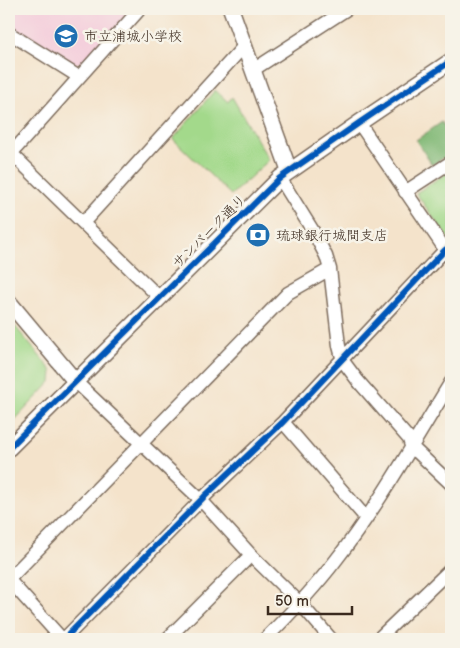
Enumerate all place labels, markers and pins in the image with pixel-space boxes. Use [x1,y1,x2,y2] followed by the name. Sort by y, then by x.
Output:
[53,23,79,49] school or university icon: 市立浦城小学校
[84,28,182,45] place label: 市立浦城小学校
[245,222,271,248] bank icon: 琉球銀行城間支店
[276,227,388,244] place label: 琉球銀行城間支店

